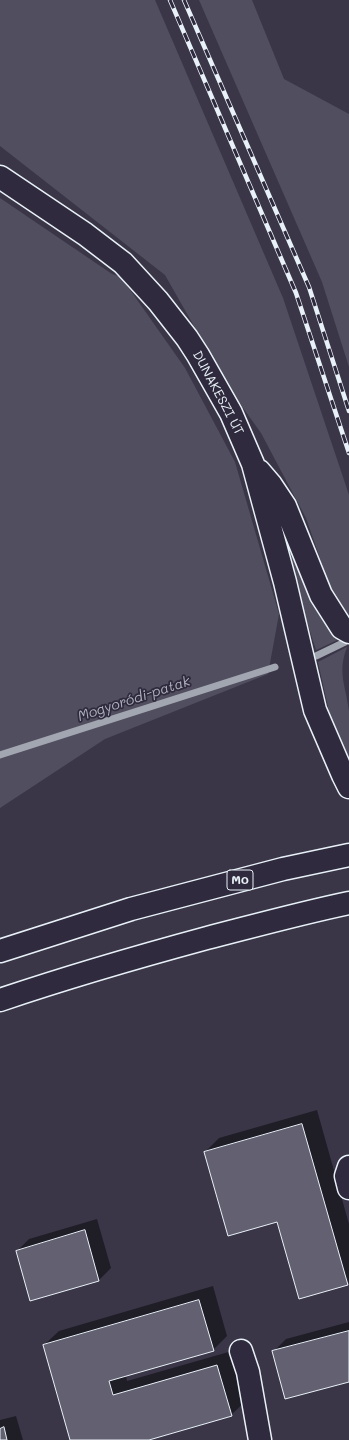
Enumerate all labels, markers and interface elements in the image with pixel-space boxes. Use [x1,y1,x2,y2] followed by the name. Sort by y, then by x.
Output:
[189,348,247,438] street label: DUNAKESZI ÚT
[76,673,192,725] water label: Mogyoródi-patak
[227,870,253,890] road number: M0

